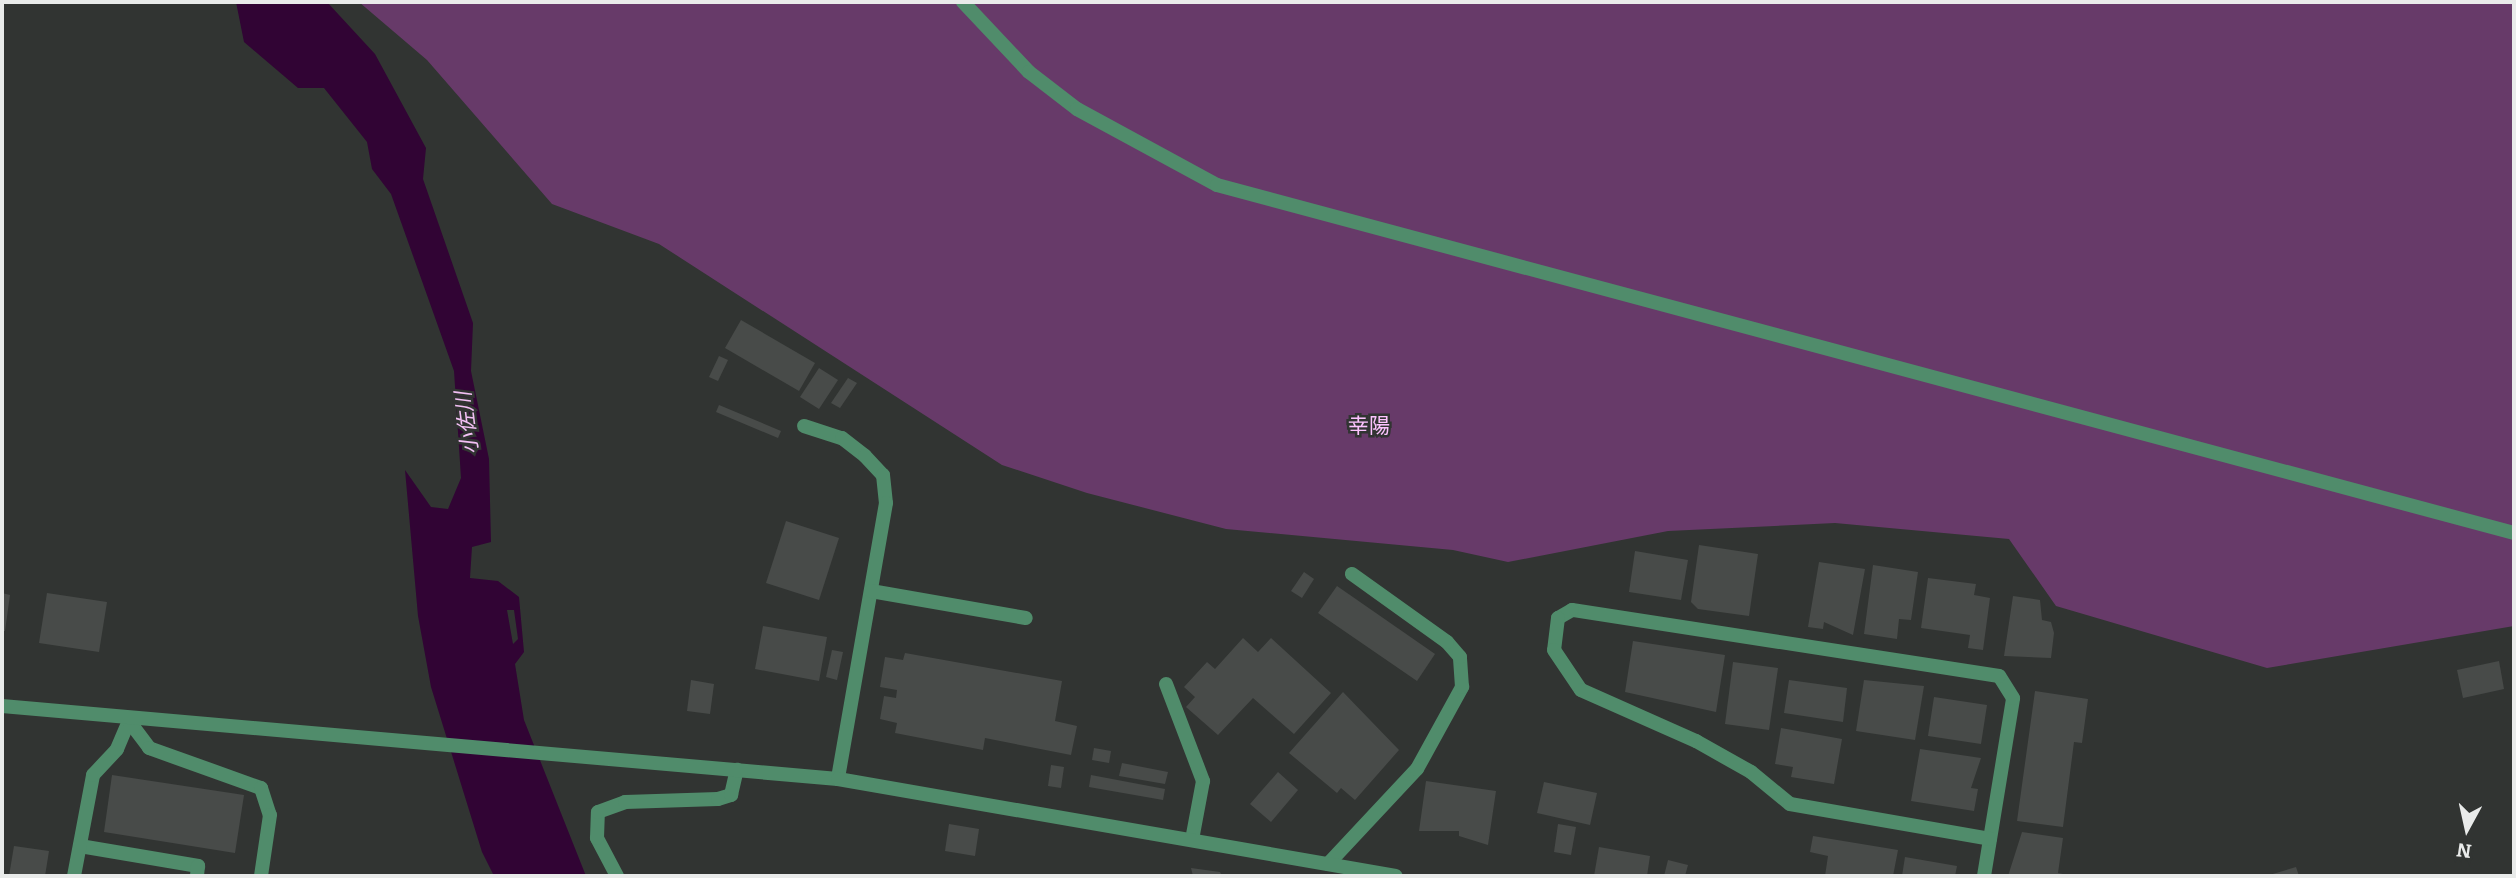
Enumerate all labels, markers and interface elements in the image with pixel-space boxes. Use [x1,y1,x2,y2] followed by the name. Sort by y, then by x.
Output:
[451,390,483,456] water label: 小佐川
[1348,413,1390,439] district label: 幸陽
[2432,794,2502,864] north arrow
[2455,838,2473,863] text: N

